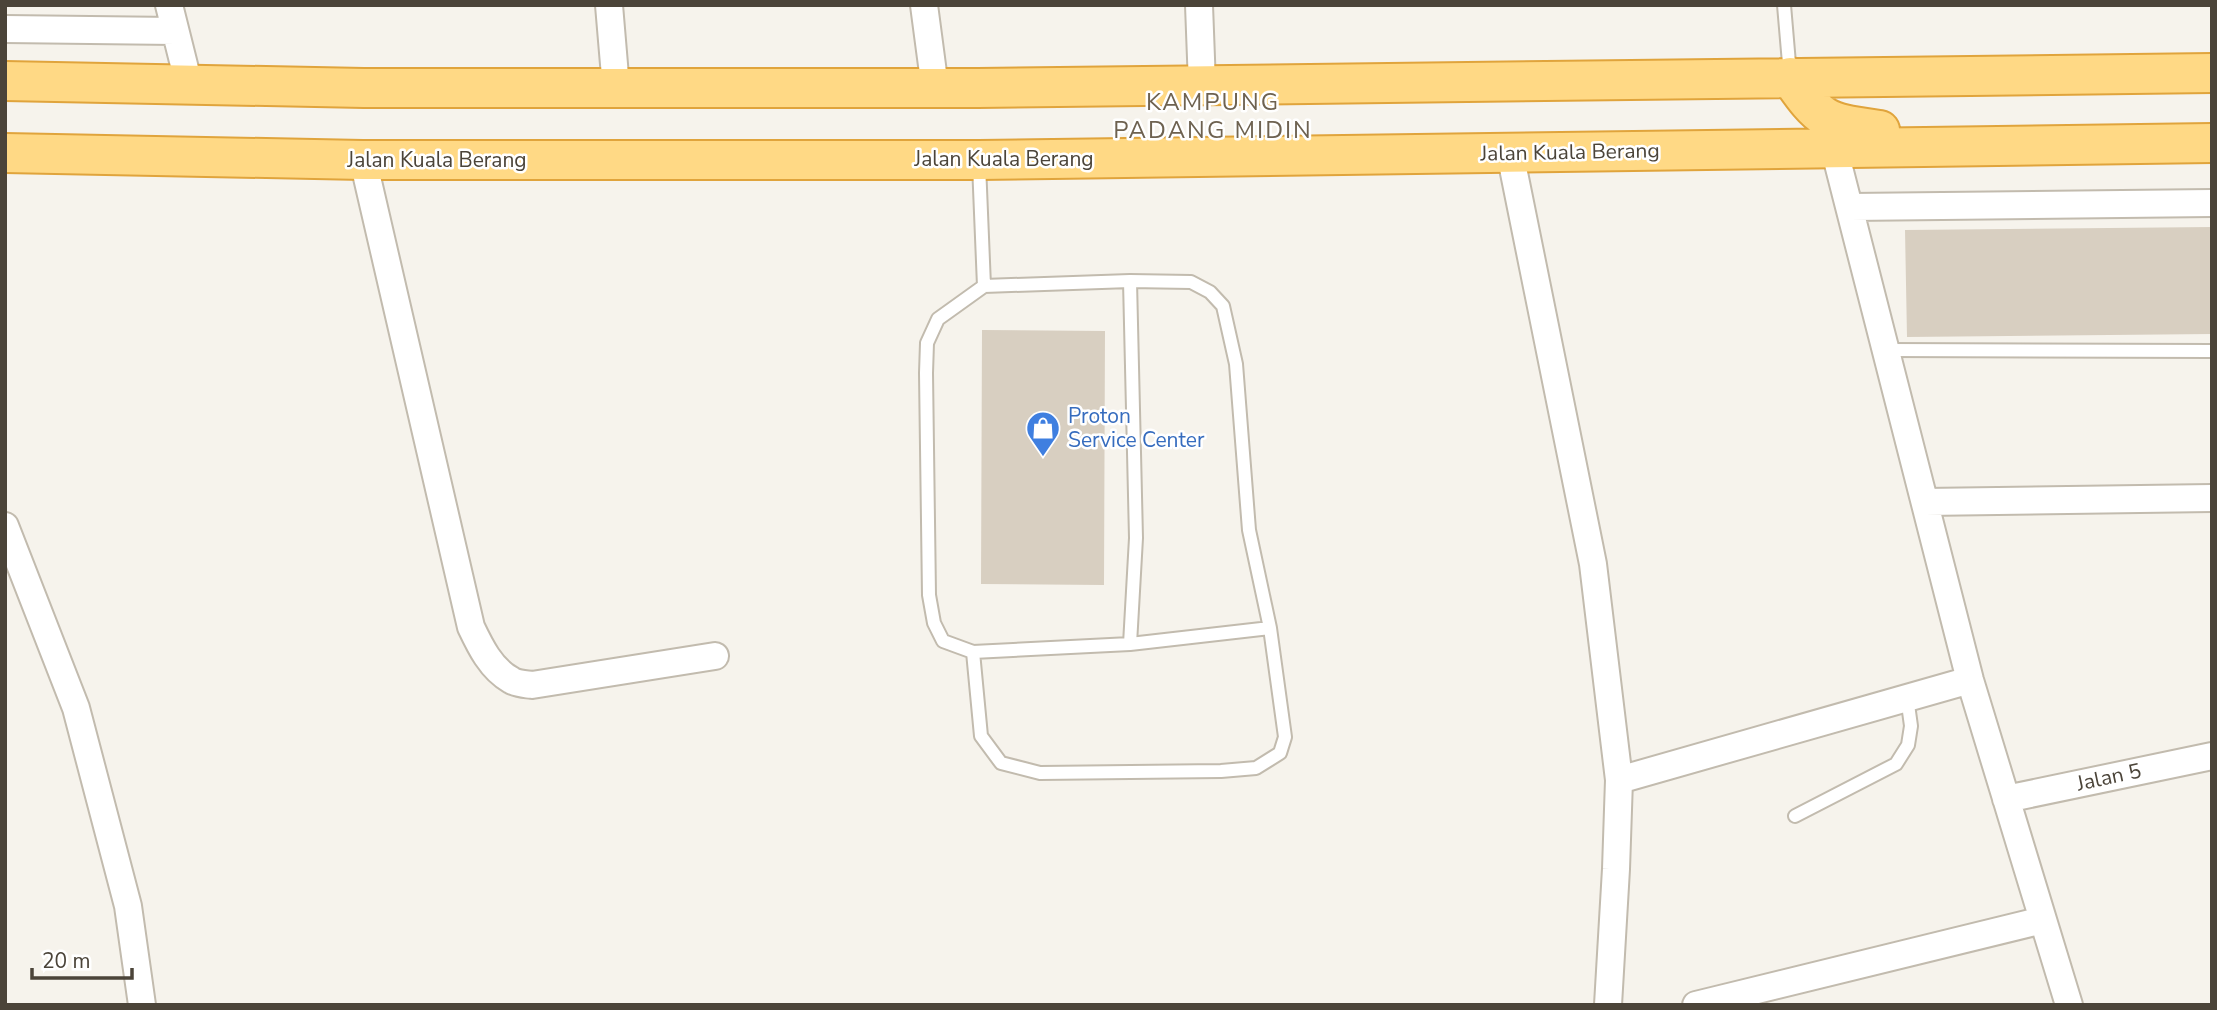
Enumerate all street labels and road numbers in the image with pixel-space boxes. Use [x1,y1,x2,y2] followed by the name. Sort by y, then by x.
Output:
[1479,136,1660,168] street label: Jalan Kuala Berang
[913,145,1094,173] street label: Jalan Kuala Berang
[346,146,527,174] street label: Jalan Kuala Berang
[2073,757,2144,798] street label: Jalan 5

